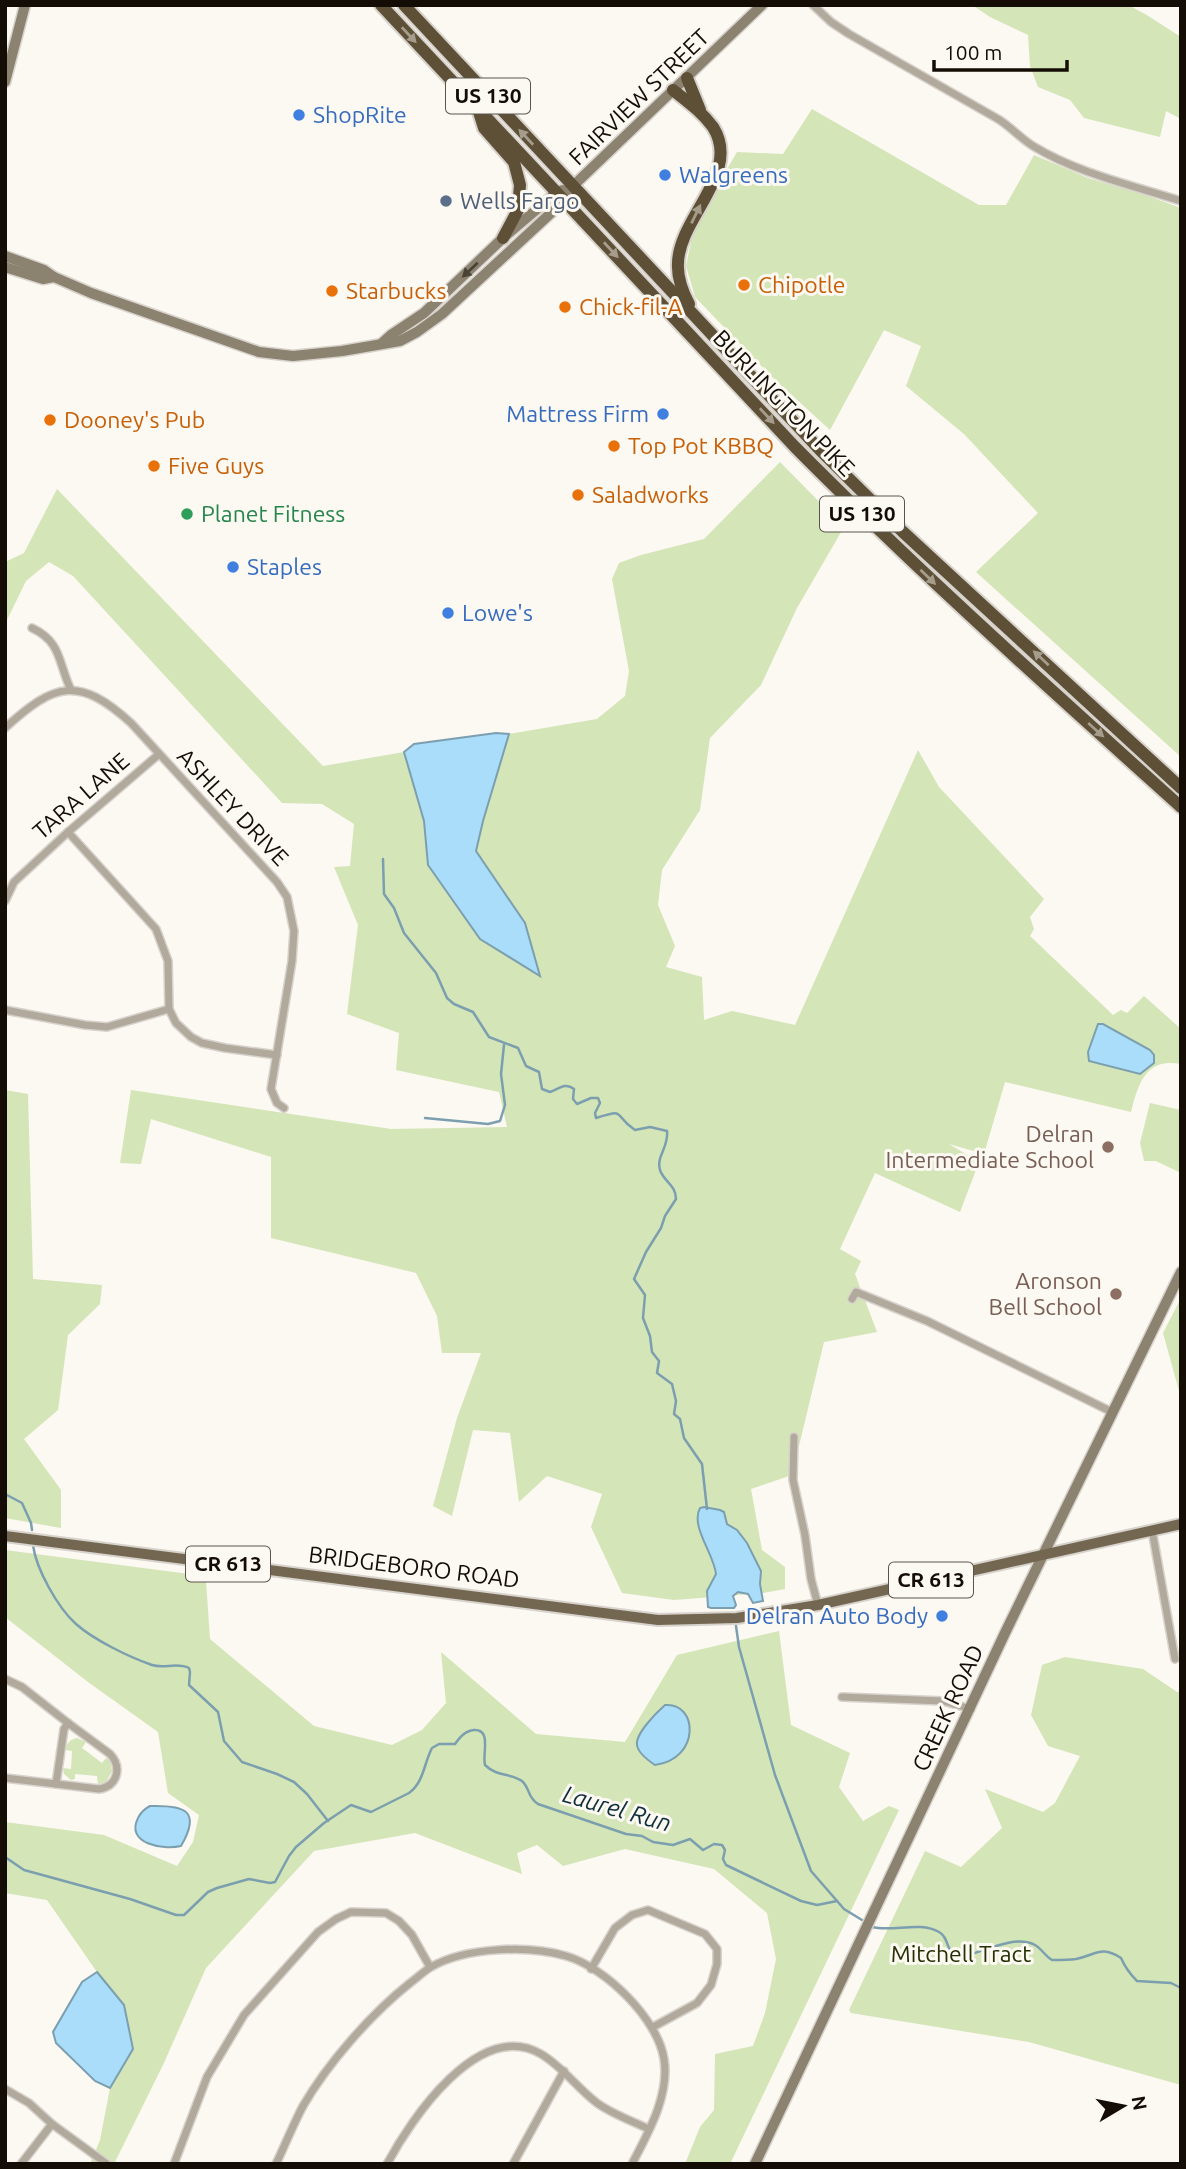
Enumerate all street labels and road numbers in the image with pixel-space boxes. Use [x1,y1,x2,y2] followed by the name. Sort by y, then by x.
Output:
[564,24,714,170] street label: FAIRVIEW STREET
[446,78,530,114] road number: US 130
[709,325,860,481] street label: BURLINGTON PIKE
[820,496,904,532] road number: US 130
[173,743,294,870] street label: ASHLEY DRIVE
[28,747,134,844] street label: TARA LANE
[307,1541,521,1592] street label: BRIDGEBORO ROAD
[186,1546,270,1582] road number: CR 613
[889,1562,973,1598] road number: CR 613
[907,1641,988,1775] street label: CREEK ROAD

